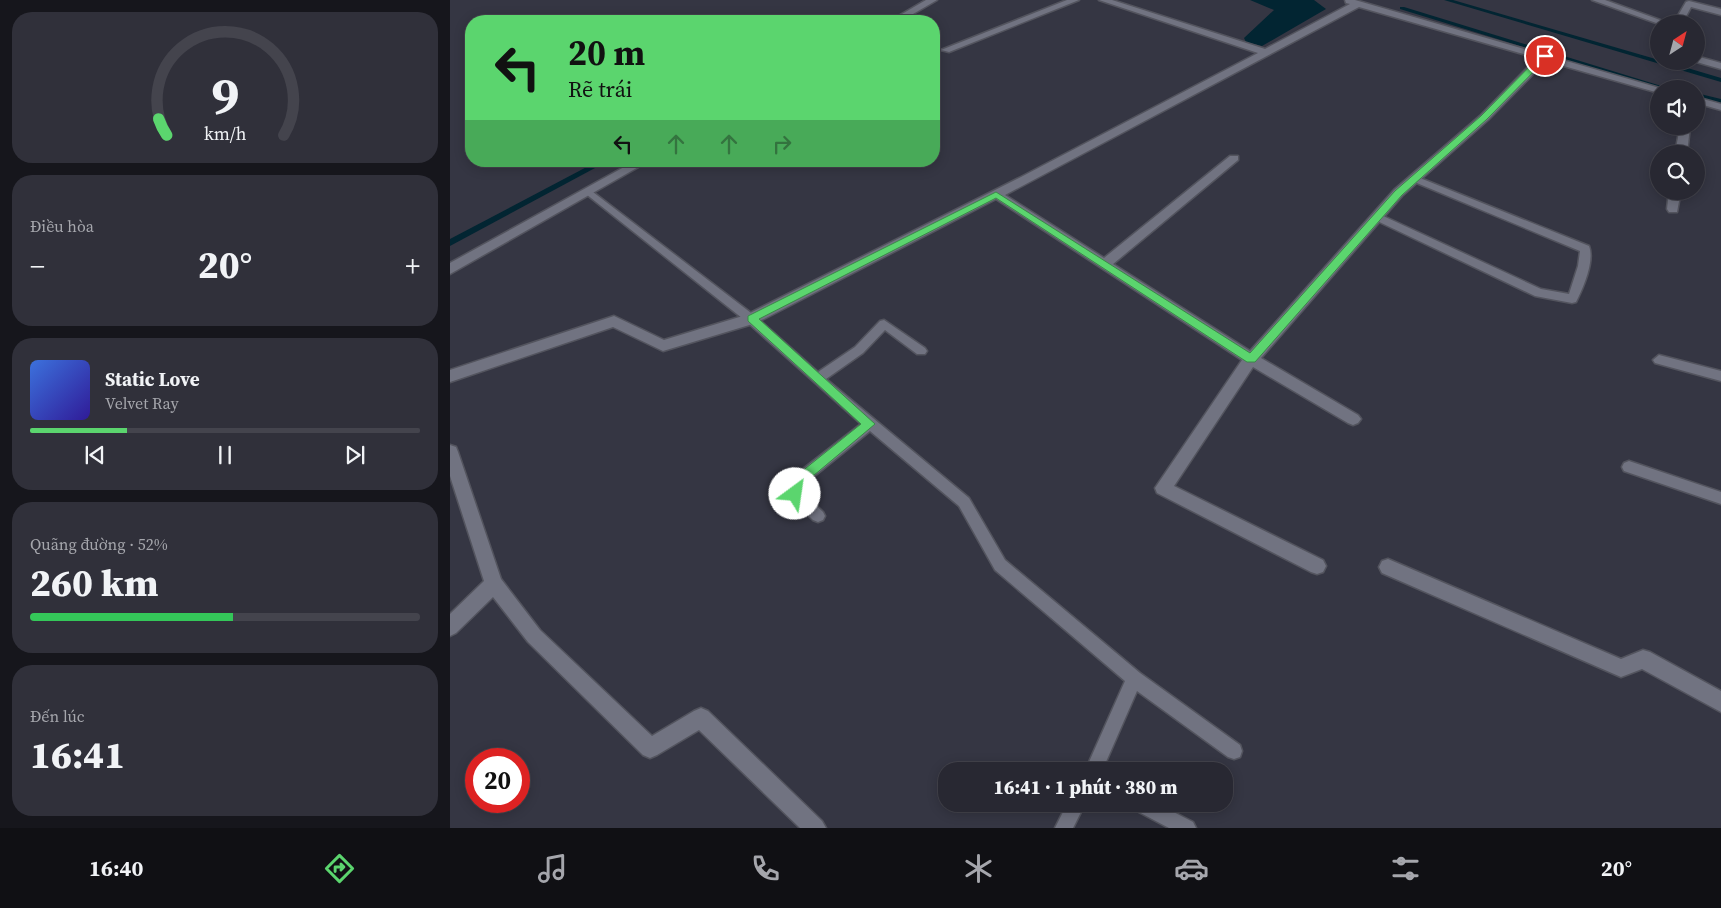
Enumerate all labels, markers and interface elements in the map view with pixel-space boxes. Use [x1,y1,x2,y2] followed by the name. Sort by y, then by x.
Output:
[1650,15,1705,70] north arrow
[1650,15,1705,200] map controls
[568,29,645,77] text: 20 m
[485,35,550,100] icon: left
[1524,35,1566,77] pin
[1531,42,1559,70] icon: arrive
[211,60,239,131] text: 9
[568,74,632,104] text: Rẽ trái
[1650,80,1705,135] button: sound
[204,121,247,146] text: km/h
[609,130,637,158] icon: left
[662,130,690,158] icon: ahead
[715,130,743,158] icon: ahead
[768,130,796,158] icon: right
[1650,145,1705,200] button: search
[30,215,94,237] text: Điều hòa
[198,239,252,291] text: 20°
[30,247,45,285] text: −
[405,247,420,285] text: +
[105,366,200,392] text: Static Love
[105,392,179,414] text: Velvet Ray
[81,441,109,469] icon: previous
[211,441,239,469] icon: pause
[341,441,369,469] icon: next
[768,467,820,519] position arrow
[30,533,168,555] text: Quãng đường · 52%
[30,557,158,609] text: 260 km
[30,705,85,727] text: Đến lúc
[30,729,125,781] text: 16:41
[465,748,530,813] speed limit sign: 20
[993,774,1178,800] text: 16:41 · 1 phút · 380 m
[322,851,357,886] icon: directions
[535,851,570,886] icon: music
[748,851,783,886] icon: phone
[961,851,996,886] icon: climate
[1174,851,1209,886] icon: car
[1388,851,1423,886] icon: filters
[89,853,143,883] text: 16:40
[1601,853,1632,883] text: 20°

